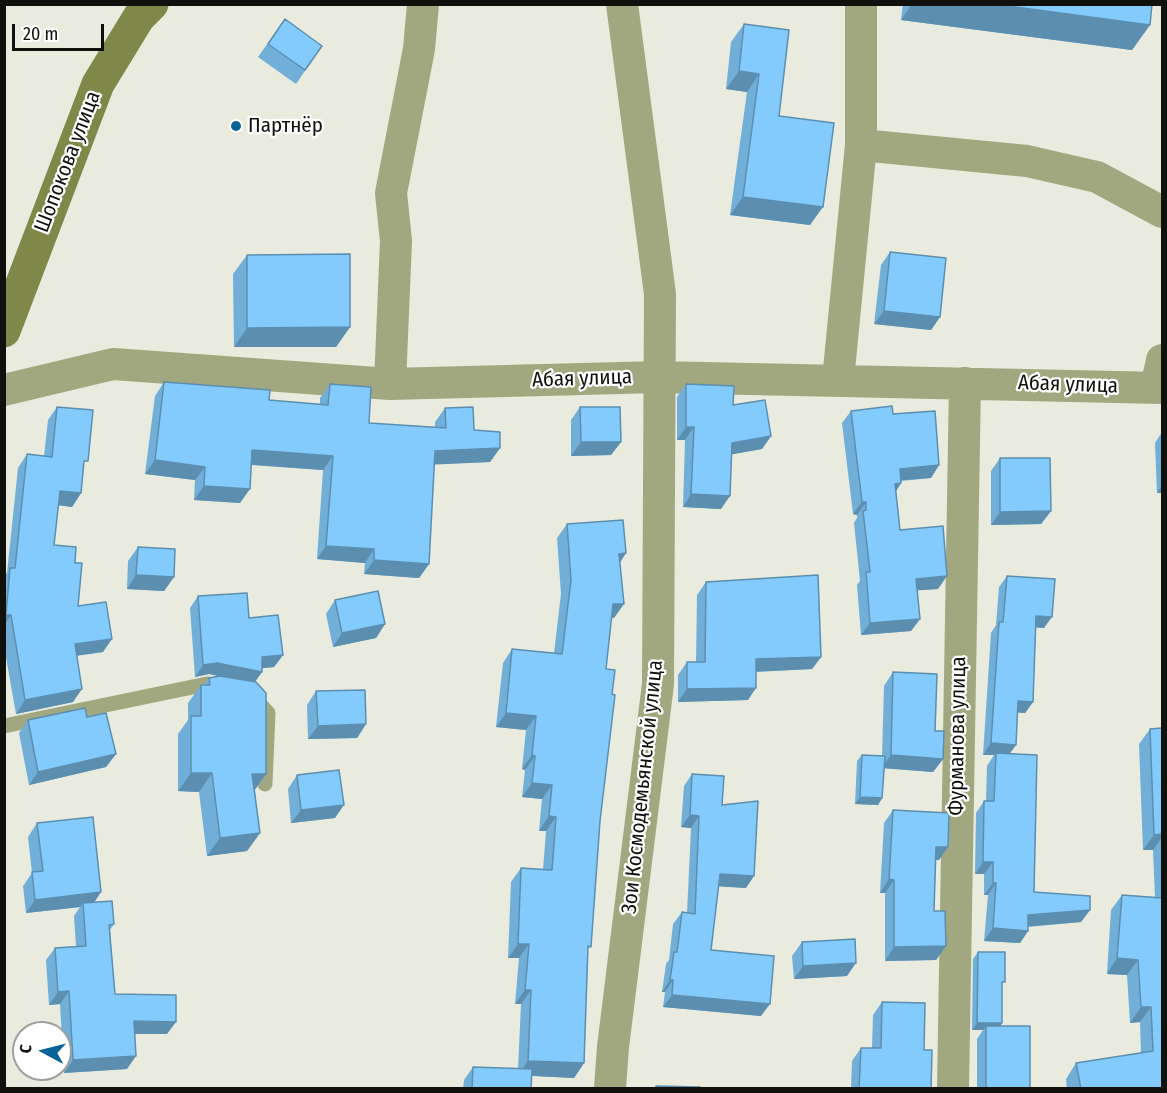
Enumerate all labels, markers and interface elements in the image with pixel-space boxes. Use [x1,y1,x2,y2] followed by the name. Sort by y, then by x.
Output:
[15,12,106,50] scale bar
[23,23,58,45] text: 20 m
[29,88,107,236] street label: Шопокова улица
[248,113,323,139] place label: Партнёр
[229,119,243,133] marker: Партнёр
[532,365,632,393] street label: Абая улица
[1018,371,1118,399] street label: Абая улица
[944,656,972,816] street label: Фурманова улица
[617,659,669,915] street label: Зои Космодемьянской улица
[12,1021,72,1081] north arrow
[16,1044,36,1054] text: С

